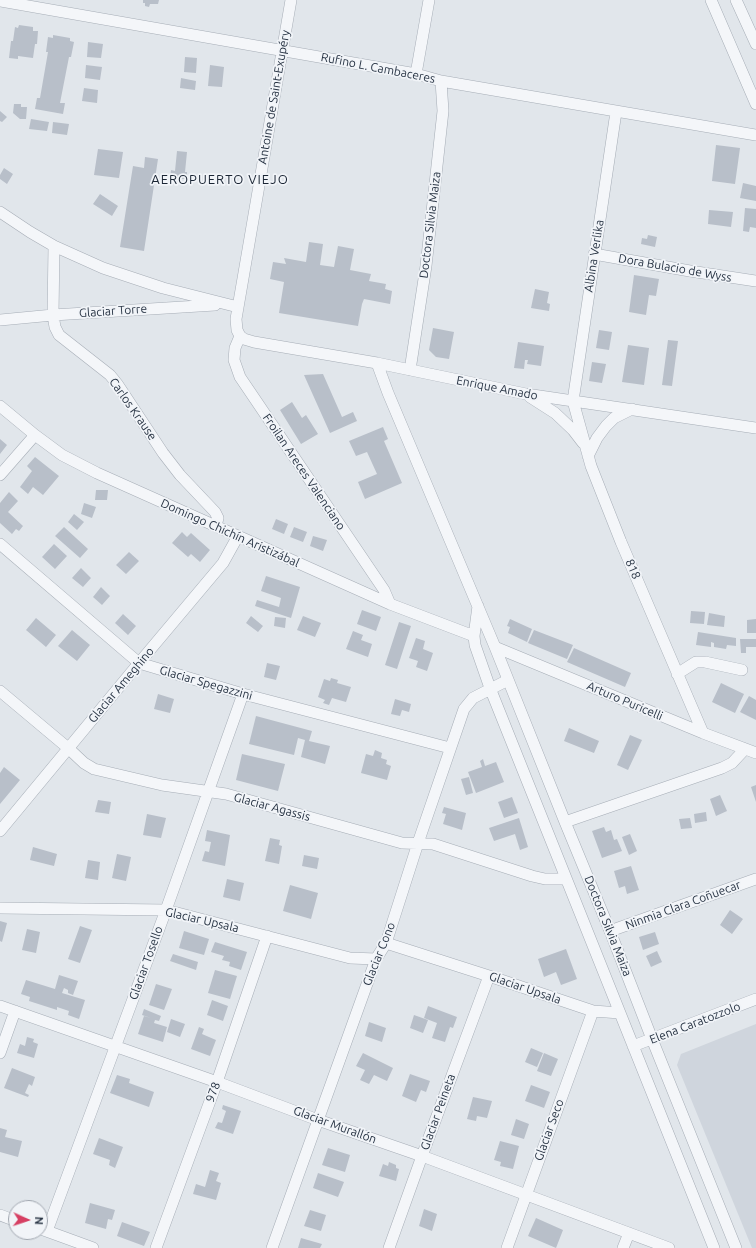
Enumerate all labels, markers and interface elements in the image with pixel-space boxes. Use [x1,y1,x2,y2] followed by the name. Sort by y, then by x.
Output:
[255,29,293,165] street label: Antoine de Saint-Exupéry
[320,50,436,86] street label: Rufino L. Cambaceres
[416,171,444,279] street label: Doctora Silvia Maiza
[151,172,289,188] district label: AEROPUERTO VIEJO
[581,219,607,293] street label: Albina Verlika
[617,251,733,285] street label: Dora Bulacio de Wyss
[79,301,147,321] street label: Glaciar Torre
[455,373,539,403] street label: Enrique Amado
[106,375,160,443] street label: Carlos Krause
[260,411,348,533] street label: Froilan Areces Valenciano
[158,496,302,570] street label: Domingo Chichín Aristizábal
[622,557,644,581] street label: 818
[85,644,157,726] street label: Glaciar Ameghino
[158,663,254,703] street label: Glaciar Spegazzini
[585,679,665,723] street label: Arturo Puricelli
[232,790,312,824] street label: Glaciar Agassis
[581,873,635,979] street label: Doctora Silvia Maiza
[623,877,743,933] street label: Ninmia Clara Coñuecar
[164,905,240,935] street label: Glaciar Upsala
[360,920,398,988] street label: Glaciar Cono
[126,924,166,1002] street label: Glaciar Tosello
[487,969,563,1007] street label: Glaciar Upsala
[648,999,742,1047] street label: Elena Caratozzolo
[418,1072,458,1152] street label: Glaciar Peineta
[203,1080,223,1104] street label: 978
[531,1097,567,1163] street label: Glaciar Seco
[291,1103,379,1147] street label: Glaciar Murallón
[8,1200,48,1240] north arrow
[33,1216,45,1225] text: N

